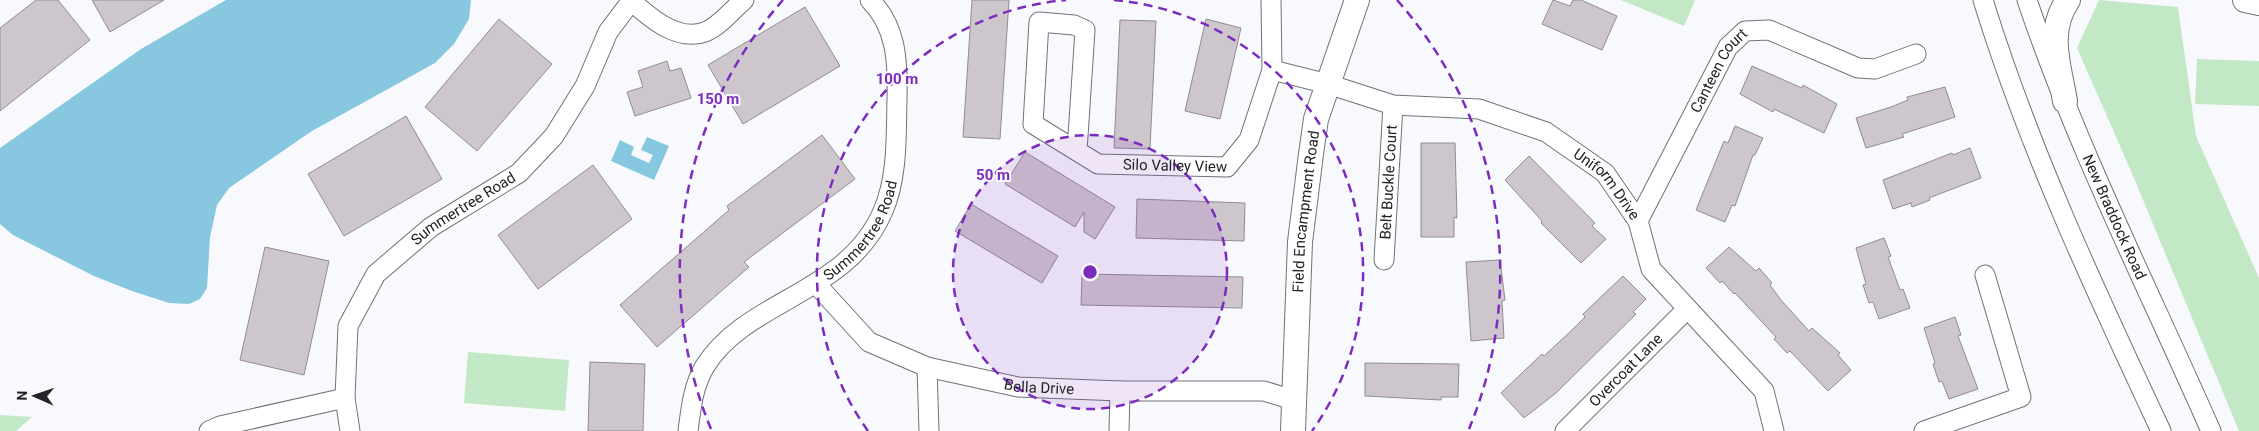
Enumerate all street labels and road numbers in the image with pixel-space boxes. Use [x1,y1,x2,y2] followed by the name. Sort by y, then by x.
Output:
[1686,25,1751,116] street label: Canteen Court
[1376,124,1401,240] street label: Belt Buckle Court
[1289,129,1323,293] street label: Field Encampment Road
[1570,145,1643,223] street label: Uniform Drive
[2079,152,2150,282] street label: New Braddock Road
[1123,156,1227,176] street label: Silo Valley View
[407,168,519,249] street label: Summertree Road
[820,179,901,284] street label: Summertree Road
[1585,330,1666,411] street label: Overcoat Lane
[1002,375,1075,398] street label: Bella Drive

